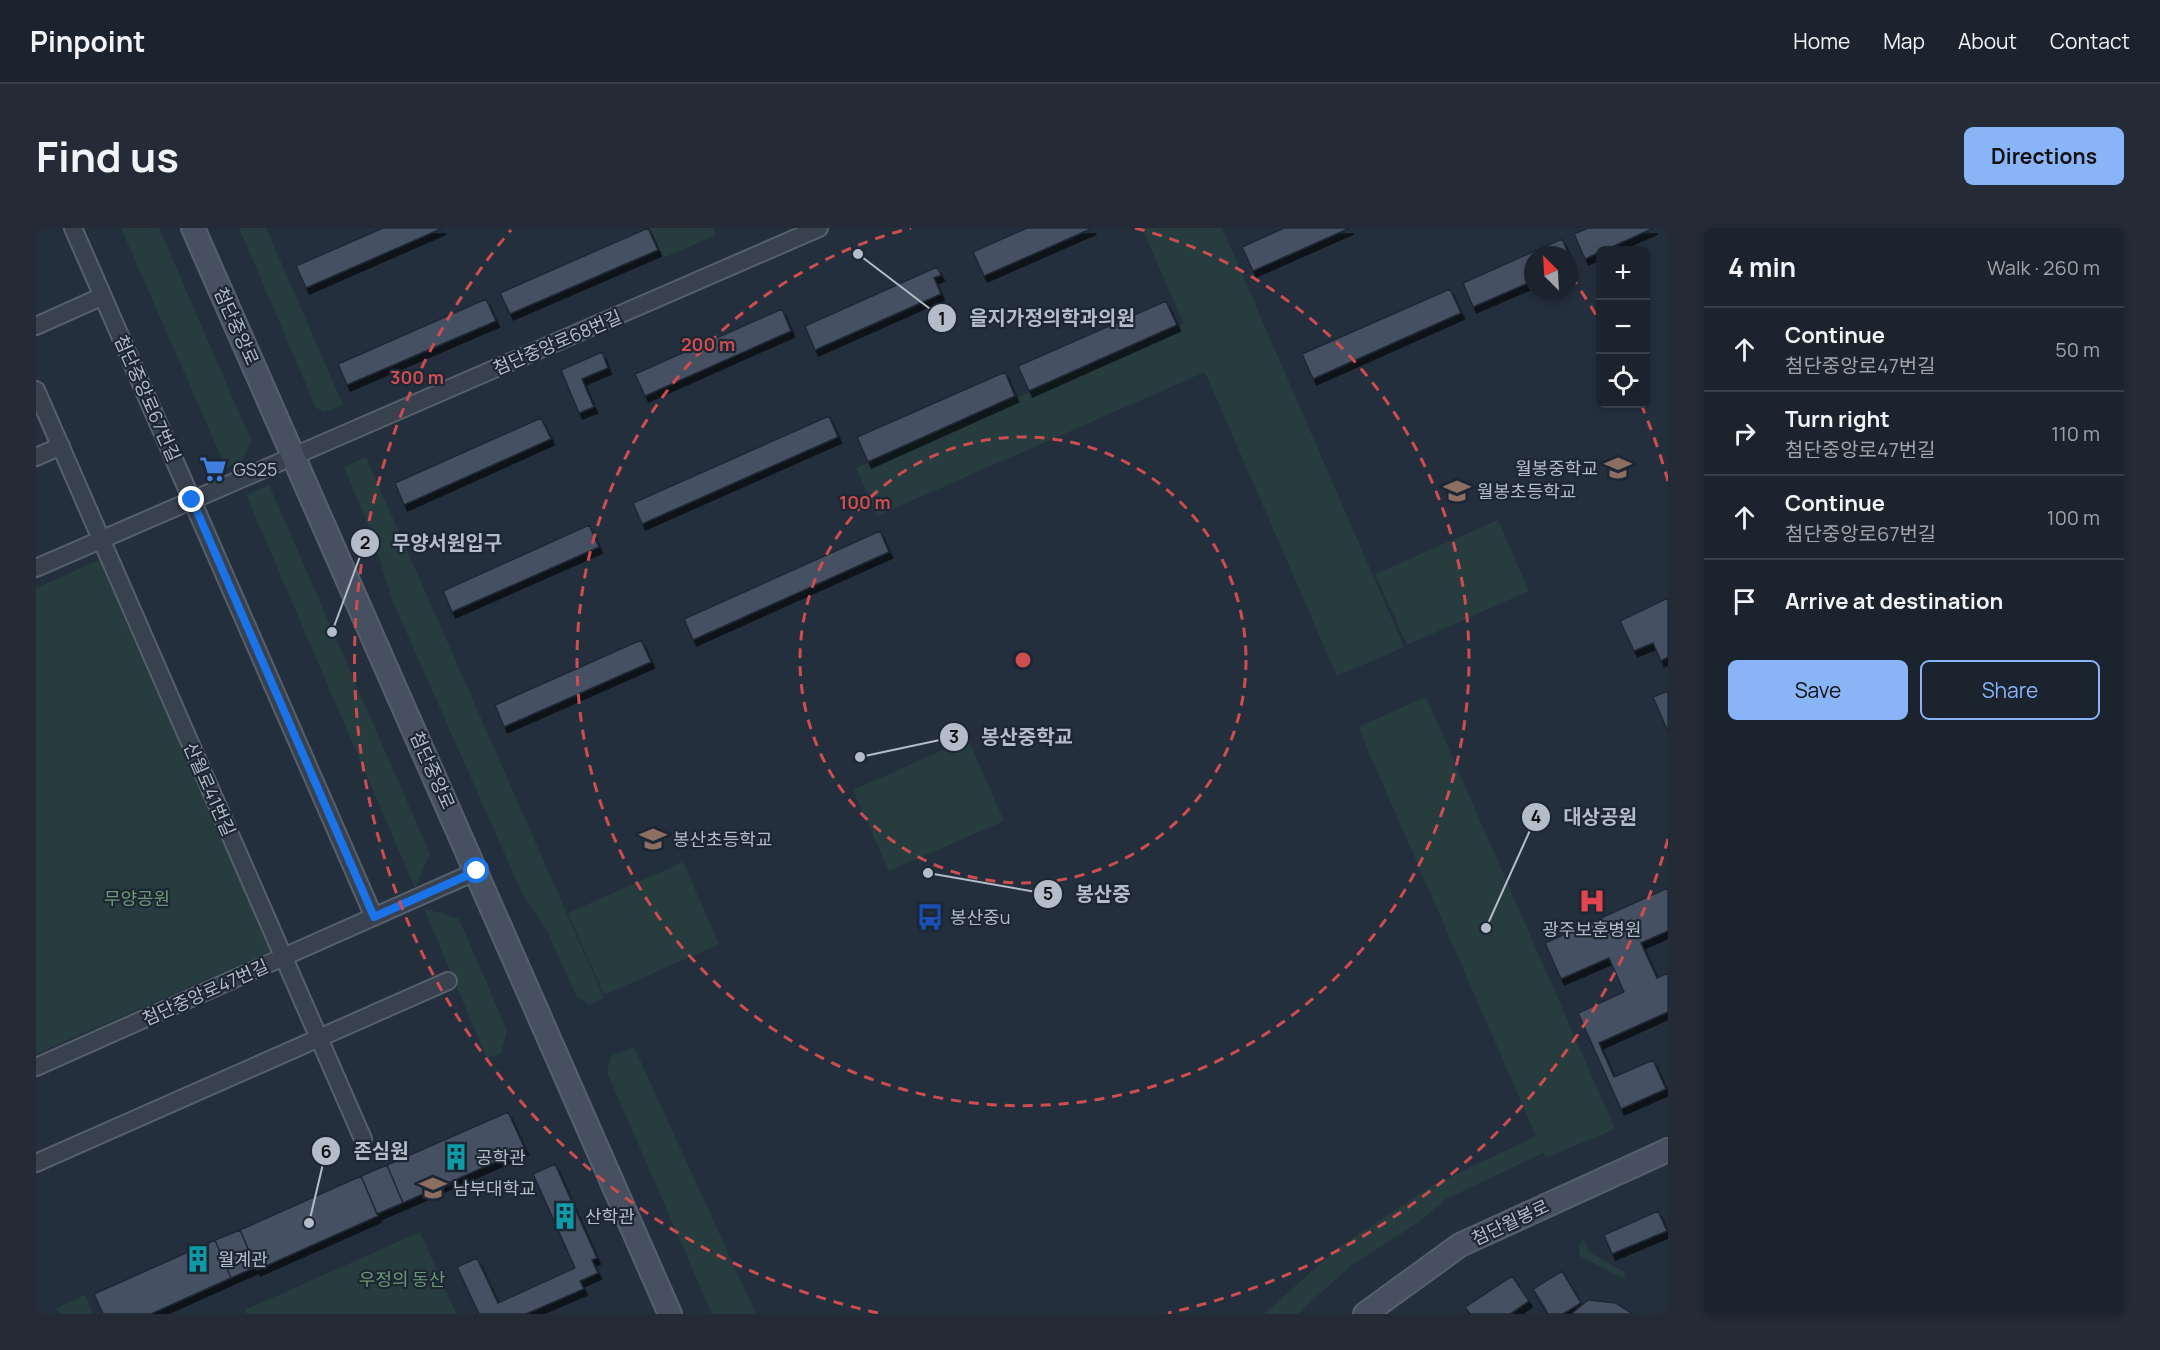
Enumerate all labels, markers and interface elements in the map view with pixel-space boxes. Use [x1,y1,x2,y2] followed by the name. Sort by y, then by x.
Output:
[30,22,145,60] text: Pinpoint
[1793,27,1850,55] text: Home
[1883,27,1925,55] text: Map
[1958,27,2017,55] text: About
[2050,27,2130,55] text: Contact
[36,127,179,185] text: Find us
[1964,127,2124,185] button: Directions
[1524,246,1578,300] north arrow
[1596,246,1650,408] map controls
[1596,246,1650,300] button: +
[1728,249,1796,285] text: 4 min
[1987,254,2100,281] text: Walk · 260 m
[209,283,265,369] street label: 첨단중앙로
[927,299,1147,337] callout: 을지가정의학과의원
[1596,300,1650,354] button: −
[489,304,625,380] street label: 첨단중앙로68번길
[969,304,1135,331] text: 을지가정의학과의원
[938,306,946,330] text: 1
[1785,320,1885,350] text: Continue
[109,331,187,465] street label: 첨단중앙로67번길
[681,332,735,356] text: 200 m
[1728,333,1761,366] icon: ahead
[2055,336,2100,363] text: 50 m
[1785,352,1936,379] text: 첨단중앙로47번길
[1596,354,1650,408] button: locate
[390,365,444,389] text: 300 m
[1785,404,1890,434] text: Turn right
[1728,417,1761,450] icon: right
[2051,420,2100,447] text: 110 m
[1785,436,1936,463] text: 첨단중앙로47번길
[1603,453,1633,483] school or university icon: 월봉중학교
[198,454,228,484] supermarket icon: GS25
[1515,456,1598,480] place label: 월봉중학교
[233,457,277,481] place label: GS25
[1442,476,1472,506] school or university icon: 월봉초등학교
[1477,479,1576,503] place label: 월봉초등학교
[178,486,204,512] route end
[1785,488,1885,518] text: Continue
[839,490,891,514] text: 100 m
[1728,501,1761,534] icon: ahead
[2047,504,2100,531] text: 100 m
[1785,520,1936,547] text: 첨단중앙로67번길
[350,524,514,562] callout: 무양서원입구
[392,529,502,556] text: 무양서원입구
[360,530,370,554] text: 2
[1728,585,1761,618] icon: arrive
[1785,586,2003,616] text: Arrive at destination
[1013,650,1033,670] centre of rings
[1728,660,1908,720] button: Save
[1920,660,2100,720] button: Share
[939,718,1085,756] callout: 봉산중학교
[981,723,1073,750] text: 봉산중학교
[949,724,959,748] text: 3
[405,727,461,813] street label: 첨단중앙로
[179,738,241,840] street label: 산월로41번길
[1521,798,1649,836] callout: 대상공원
[1563,803,1637,830] text: 대상공원
[1531,804,1542,828] text: 4
[638,824,668,854] school or university icon: 봉산초등학교
[673,827,772,851] place label: 봉산초등학교
[463,857,489,883] route start
[1033,875,1143,913] callout: 봉산중
[1075,880,1131,907] text: 봉산중
[1043,881,1053,905] text: 5
[104,886,170,910] park label: 무양공원
[1577,886,1607,916] hospital icon: 광주보훈병원
[915,902,945,932] bus stop icon: 봉산중u
[950,905,1010,929] place label: 봉산중u
[1542,917,1642,941] place label: 광주보훈병원
[138,953,272,1031] street label: 첨단중앙로47번길
[311,1132,421,1170] callout: 존심원
[353,1137,409,1164] text: 존심원
[320,1139,332,1163] text: 6
[441,1142,471,1172] building icon: 공학관
[476,1145,526,1169] place label: 공학관
[418,1173,448,1203] school or university icon: 남부대학교
[453,1176,536,1200] place label: 남부대학교
[1467,1194,1553,1250] street label: 첨단월봉로
[550,1201,580,1231] building icon: 산학관
[585,1204,635,1228] place label: 산학관
[183,1244,213,1274] building icon: 월계관
[218,1247,268,1271] place label: 월계관
[359,1267,445,1291] park label: 우정의 동산

